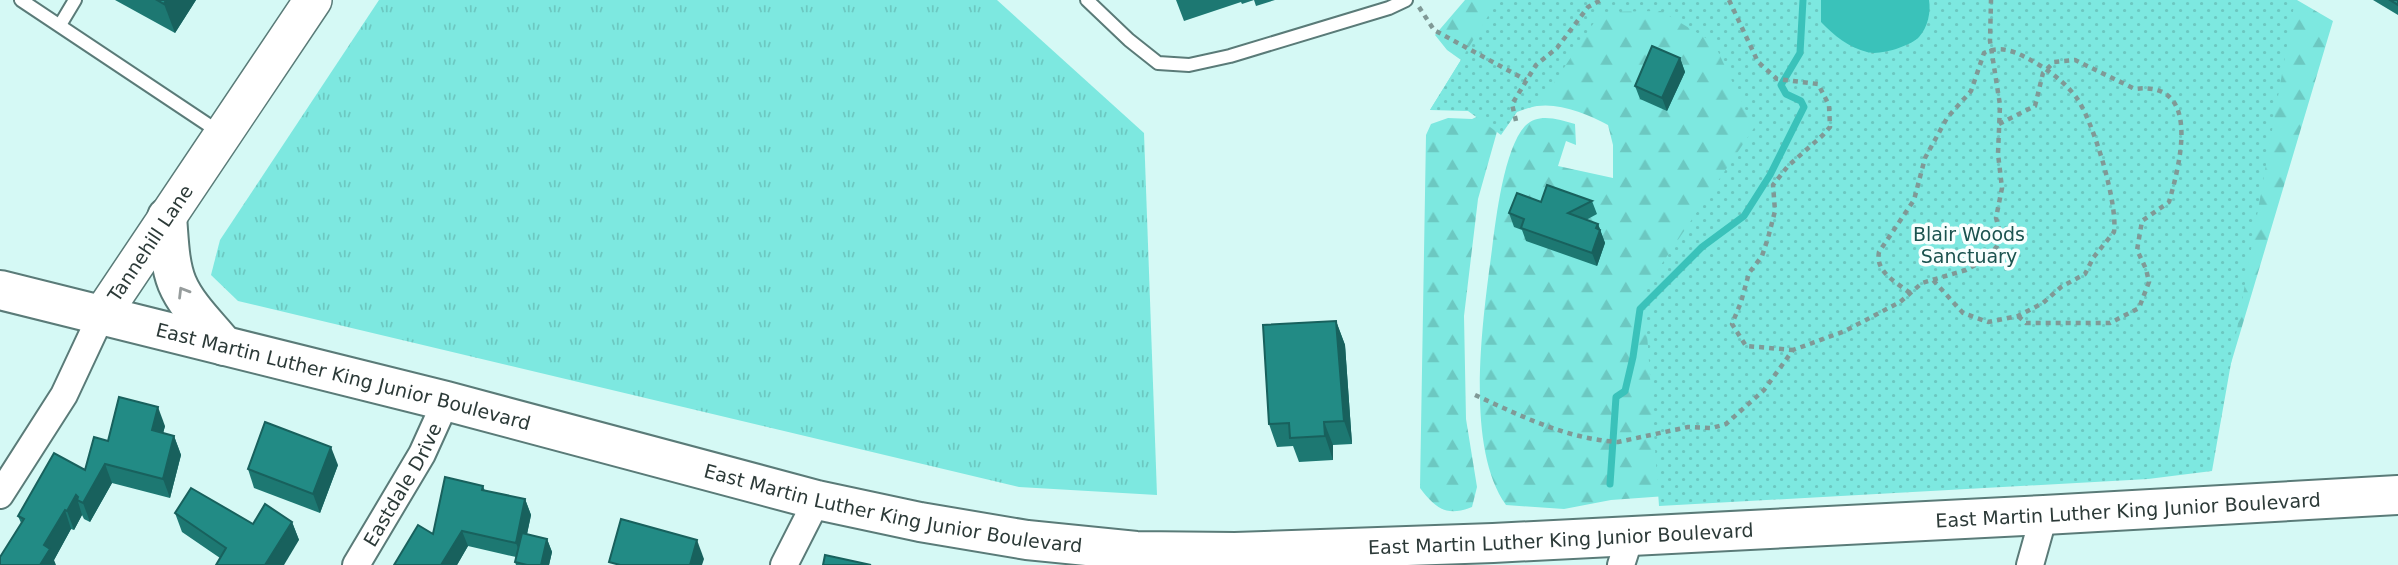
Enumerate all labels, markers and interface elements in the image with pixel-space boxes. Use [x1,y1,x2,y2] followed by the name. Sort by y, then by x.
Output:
[102,180,197,306] street label: Tannehill Lane
[1913,223,2025,267] park label: Blair Woods Sanctuary
[178,287,191,300] one-way arrow
[154,318,533,434] street label: East Martin Luther King Junior Boulevard
[359,419,446,550] street label: Eastdale Drive
[702,459,1083,557] street label: East Martin Luther King Junior Boulevard
[1935,488,2321,532] street label: East Martin Luther King Junior Boulevard
[1368,519,1754,558] street label: East Martin Luther King Junior Boulevard

